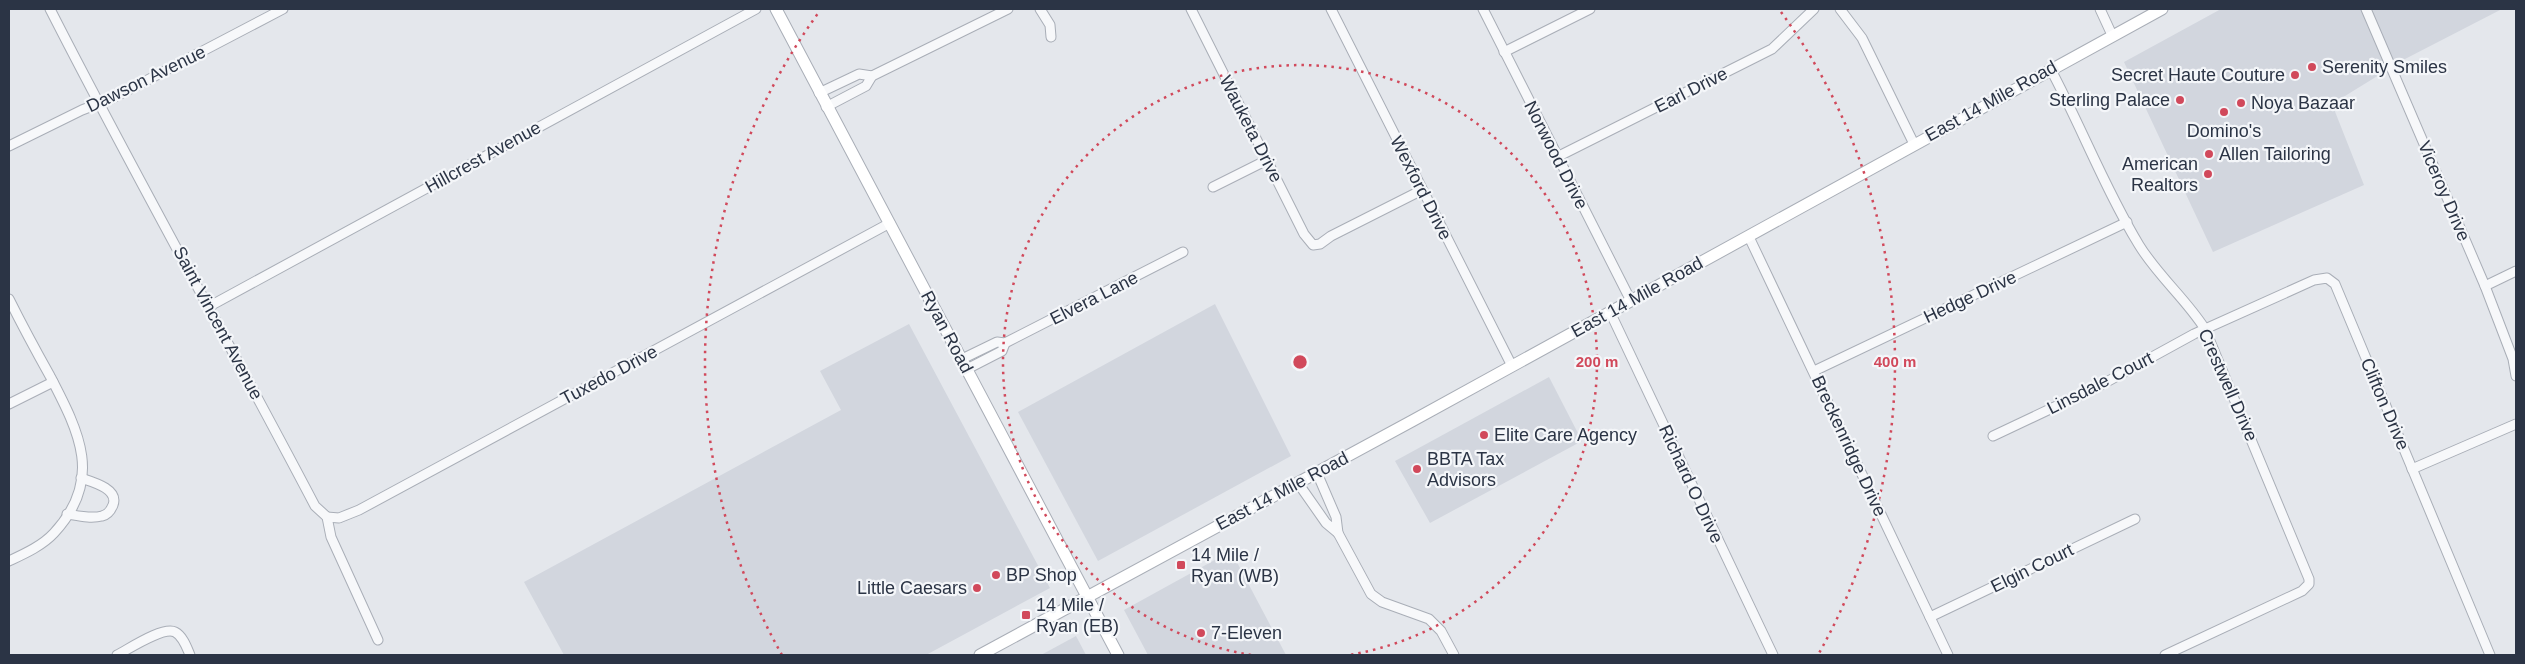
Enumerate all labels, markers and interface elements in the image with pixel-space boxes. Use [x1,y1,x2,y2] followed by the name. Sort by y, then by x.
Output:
[83,42,209,116] street label: Dawson Avenue
[1922,57,2060,145] street label: East 14 Mile Road
[2322,57,2447,77] place label: Serenity Smiles
[2306,61,2318,73] marker: Serenity Smiles
[1651,63,1731,117] street label: Earl Drive
[2111,65,2285,85] place label: Secret Haute Couture
[2289,69,2301,81] marker: Secret Haute Couture
[1215,72,1287,186] street label: Wauketa Drive
[2049,90,2170,110] place label: Sterling Palace
[2251,93,2355,113] place label: Noya Bazaar
[2174,94,2186,106] marker: Sterling Palace
[1520,97,1592,213] street label: Norwood Drive
[2235,97,2247,109] marker: Noya Bazaar
[2218,106,2230,118] marker: Domino's
[422,117,544,197] street label: Hillcrest Avenue
[2187,121,2261,141] place label: Domino's
[1386,133,1456,243] street label: Wexford Drive
[2414,138,2474,244] street label: Viceroy Drive
[2219,144,2331,164] place label: Allen Tailoring
[2203,148,2215,160] marker: Allen Tailoring
[2122,154,2198,195] place label: American Realtors
[2202,168,2214,180] marker: American Realtors
[169,243,267,403] street label: Saint Vincent Avenue
[1568,253,1706,341] street label: East 14 Mile Road
[1047,267,1141,329] street label: Elvera Lane
[1920,267,2020,327] street label: Hedge Drive
[917,288,977,376] street label: Ryan Road
[2194,326,2262,444] street label: Crestwell Drive
[557,341,661,409] street label: Tuxedo Drive
[2044,348,2156,418] street label: Linsdale Court
[1291,353,1309,371] centre of rings
[1576,353,1618,370] text: 200 m
[1874,353,1916,370] text: 400 m
[2357,355,2413,453] street label: Clifton Drive
[1808,372,1890,520] street label: Breckenridge Drive
[1655,422,1727,546] street label: Richard O Drive
[1494,425,1637,445] place label: Elite Care Agency
[1478,429,1490,441] marker: Elite Care Agency
[1212,448,1352,534] street label: East 14 Mile Road
[1427,449,1504,490] place label: BBTA Tax Advisors
[1411,463,1423,475] marker: BBTA Tax Advisors
[1988,539,2076,597] street label: Elgin Court
[1191,545,1279,586] place label: 14 Mile / Ryan (WB)
[1175,559,1187,571] marker: 14 Mile / Ryan (WB)
[1006,565,1077,585] place label: BP Shop
[990,569,1002,581] marker: BP Shop
[857,578,967,598] place label: Little Caesars
[971,582,983,594] marker: Little Caesars
[1036,595,1119,636] place label: 14 Mile / Ryan (EB)
[1020,609,1032,621] marker: 14 Mile / Ryan (EB)
[1211,623,1282,643] place label: 7-Eleven
[1195,627,1207,639] marker: 7-Eleven

